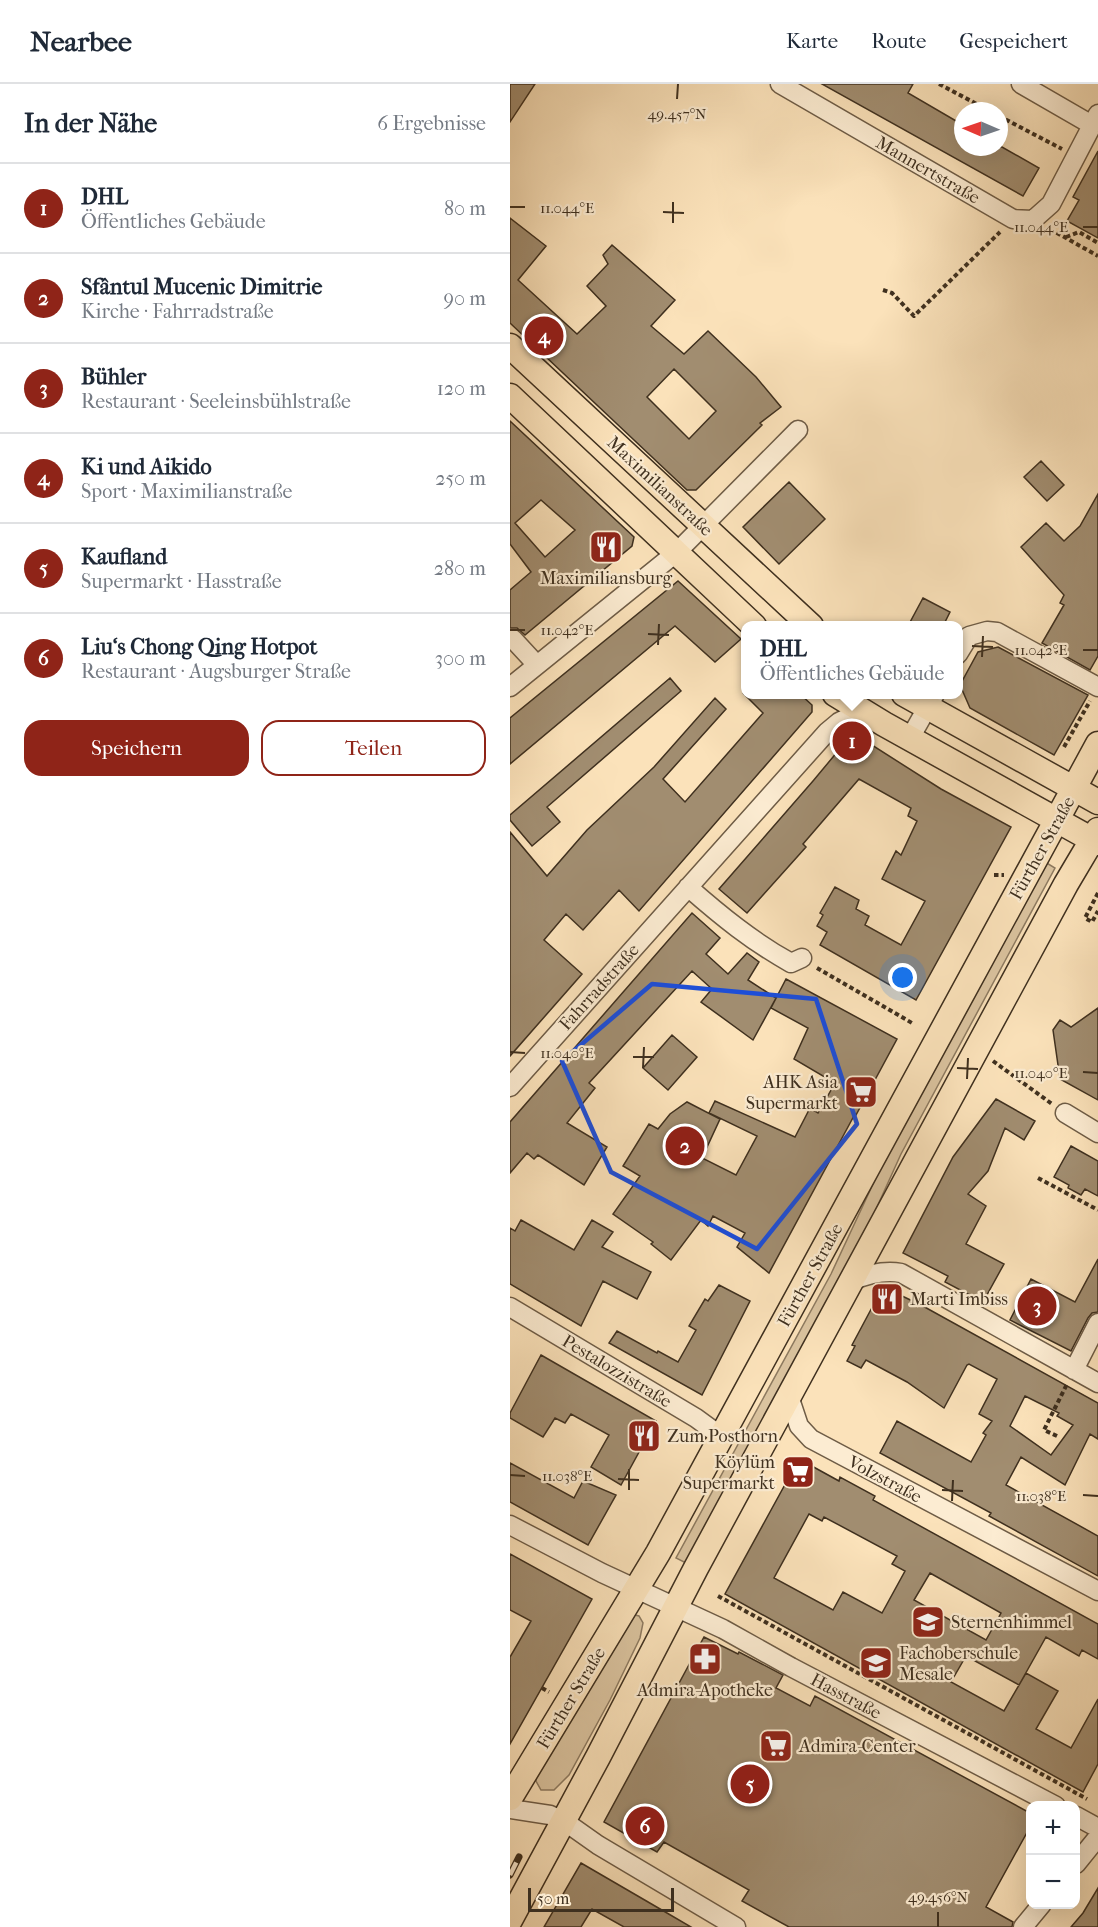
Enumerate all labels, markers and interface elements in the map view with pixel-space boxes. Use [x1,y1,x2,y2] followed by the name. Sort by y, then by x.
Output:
[30,25,132,58] text: Nearbee
[786,29,838,53] text: Karte
[871,29,926,53] text: Route
[959,29,1068,53] text: Gespeichert
[954,102,1008,156] north arrow
[647,105,707,123] text: 49.457°N
[24,108,157,139] text: In der Nähe
[377,112,486,135] text: 6 Ergebnisse
[872,132,984,209] street label: Mannertstraße
[81,184,128,210] text: DHL
[40,197,47,220] text: 1
[444,197,486,220] text: 80 m
[540,199,594,217] text: 11.044°E
[81,210,266,233] text: Öffentliches Gebäude
[1014,218,1068,236] text: 11.044°E
[81,274,322,300] text: Sfântul Mucenic Dimitrie
[38,287,49,310] text: 2
[444,287,486,310] text: 90 m
[81,300,274,323] text: Kirche · Fahrradstraße
[525,314,564,358] pin: 4
[81,364,146,390] text: Bühler
[39,377,48,400] text: 3
[437,377,486,400] text: 120 m
[81,390,351,413] text: Restaurant · Seeleinsbühlstraße
[603,432,717,541] street label: Maximilianstraße
[81,454,212,480] text: Ki und Aikido
[38,467,49,490] text: 4
[435,467,486,490] text: 250 m
[81,480,292,503] text: Sport · Maximilianstraße
[588,529,624,565] restaurant icon: Maximiliansburg
[81,544,167,570] text: Kaufland
[39,557,48,580] text: 5
[434,557,486,580] text: 280 m
[540,568,672,589] place label: Maximiliansburg
[81,570,282,593] text: Supermarkt · Hasstraße
[541,621,593,639] text: 11.042°E
[741,621,963,699] popup
[81,634,317,660] text: Liu‘s Chong Qing Hotpot
[760,636,807,662] text: DHL
[1015,641,1067,659] text: 11.042°E
[38,647,49,670] text: 6
[435,647,486,670] text: 300 m
[81,660,351,683] text: Restaurant · Augsburger Straße
[760,662,944,685] text: Öffentliches Gebäude
[832,718,872,764] pin: 1
[24,720,249,776] button: Speichern
[261,720,486,776] button: Teilen
[1005,793,1080,904] street label: Fürther Straße
[555,940,644,1035] street label: Fahrradstraße
[888,963,917,992] your location
[540,1044,594,1062] text: 11.040°E
[1014,1064,1068,1082] text: 11.040°E
[746,1072,839,1114] place label: AHK Asia Supermarkt
[843,1074,879,1110] supermarket icon: AHK Asia Supermarkt
[666,1124,705,1168] pin: 2
[773,1220,848,1331] street label: Fürther Straße
[869,1281,905,1317] restaurant icon: Marti Imbiss
[1018,1284,1056,1328] pin: 3
[910,1289,1008,1310] place label: Marti Imbiss
[558,1331,675,1412] street label: Pestalozzistraße
[626,1418,662,1454] restaurant icon: Zum Posthorn
[667,1426,778,1447] place label: Zum Posthorn
[843,1451,925,1508] street label: Volzstraße
[683,1452,776,1494] place label: Köylüm Supermarkt
[780,1454,816,1490] supermarket icon: Köylüm Supermarkt
[542,1467,592,1485] text: 11.038°E
[1016,1487,1066,1505] text: 11.038°E
[910,1604,946,1640] school or university icon: Sternenhimmel
[951,1612,1072,1633] place label: Sternenhimmel
[687,1641,723,1677] pharmacy icon: Admira-Apotheke
[899,1643,1018,1685] place label: Fachoberschule Mesale
[533,1644,610,1753] street label: Fürther Straße
[858,1645,894,1681] school or university icon: Fachoberschule Mesale
[807,1669,885,1724] street label: Hasstraße
[636,1680,773,1701] place label: Admira-Apotheke
[758,1728,794,1764] supermarket icon: Admira-Center
[798,1736,916,1757] place label: Admira-Center
[730,1762,770,1806] pin: 5
[1026,1801,1080,1909] map controls
[1026,1801,1080,1855] button: +
[626,1804,664,1848] pin: 6
[1026,1855,1080,1909] button: −
[528,1885,674,1912] scale bar
[908,1888,969,1906] text: 49.456°N
[537,1889,569,1908] text: 50 m

